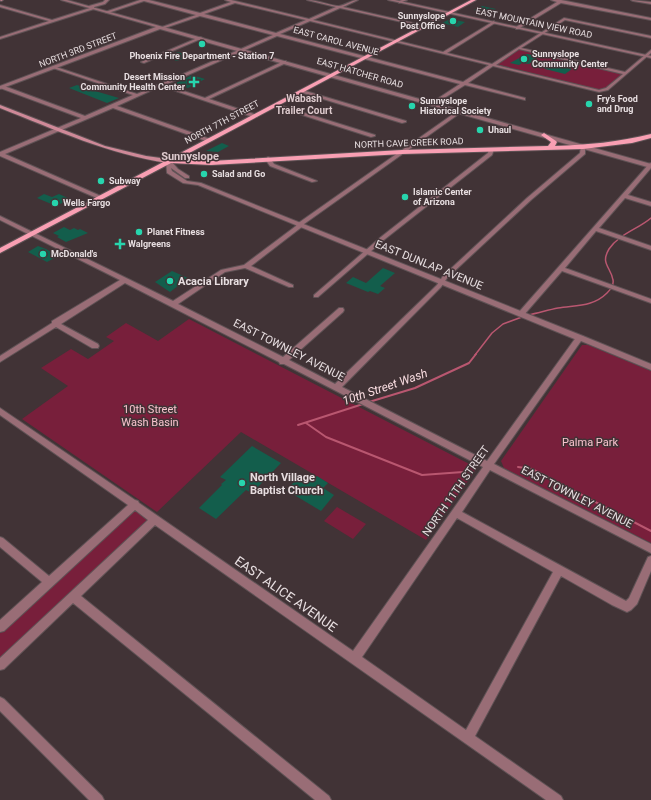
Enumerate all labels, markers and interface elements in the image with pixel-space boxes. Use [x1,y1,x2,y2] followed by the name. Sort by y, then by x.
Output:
[475,6,593,40] street label: EAST MOUNTAIN VIEW ROAD
[398,11,445,31] place label: Sunnyslope Post Office
[448,16,458,26] marker: Sunnyslope Post Office
[292,25,380,57] street label: EAST CAROL AVENUE
[38,30,119,69] street label: NORTH 3RD STREET
[197,39,207,49] marker: Phoenix Fire Department - Station 7
[532,49,609,69] place label: Sunnyslope Community Center
[130,51,274,61] place label: Phoenix Fire Department - Station 7
[519,54,529,64] marker: Sunnyslope Community Center
[316,56,404,90] street label: EAST HATCHER ROAD
[80,72,186,92] place label: Desert Mission Community Health Center
[188,76,200,88] marker: Desert Mission Community Health Center
[276,93,333,116] district label: Wabash Trailer Court
[597,94,638,114] place label: Fry's Food and Drug
[420,96,492,116] place label: Sunnyslope Historical Society
[183,98,261,146] street label: NORTH 7TH STREET
[584,99,594,109] marker: Fry's Food and Drug
[407,101,417,111] marker: Sunnyslope Historical Society
[475,125,485,135] marker: Uhaul
[488,125,511,135] place label: Uhaul
[354,136,464,150] street label: NORTH CAVE CREEK ROAD
[161,150,219,163] district label: Sunnyslope
[199,169,209,179] marker: Salad and Go
[212,169,265,179] place label: Salad and Go
[96,176,106,186] marker: Subway
[109,176,141,186] place label: Subway
[413,187,472,207] place label: Islamic Center of Arizona
[400,192,410,202] marker: Islamic Center of Arizona
[50,198,60,208] marker: Wells Fargo
[63,198,110,208] place label: Wells Fargo
[134,227,144,237] marker: Planet Fitness
[147,227,205,237] place label: Planet Fitness
[373,237,485,293] street label: EAST DUNLAP AVENUE
[115,239,125,249] marker: Walgreens
[128,239,171,249] place label: Walgreens
[38,249,48,259] marker: McDonald's
[51,249,98,259] place label: McDonald's
[178,275,249,288] place label: Acacia Library
[165,276,175,286] marker: Acacia Library
[231,316,347,384] street label: EAST TOWNLEY AVENUE
[341,366,429,408] water label: 10th Street Wash
[121,403,179,429] park label: 10th Street Wash Basin
[562,436,618,449] park label: Palma Park
[420,443,492,539] street label: NORTH 11TH STREET
[519,463,635,531] street label: EAST TOWNLEY AVENUE
[250,471,323,497] place label: North Village Baptist Church
[237,478,247,488] marker: North Village Baptist Church
[232,553,340,635] street label: EAST ALICE AVENUE

